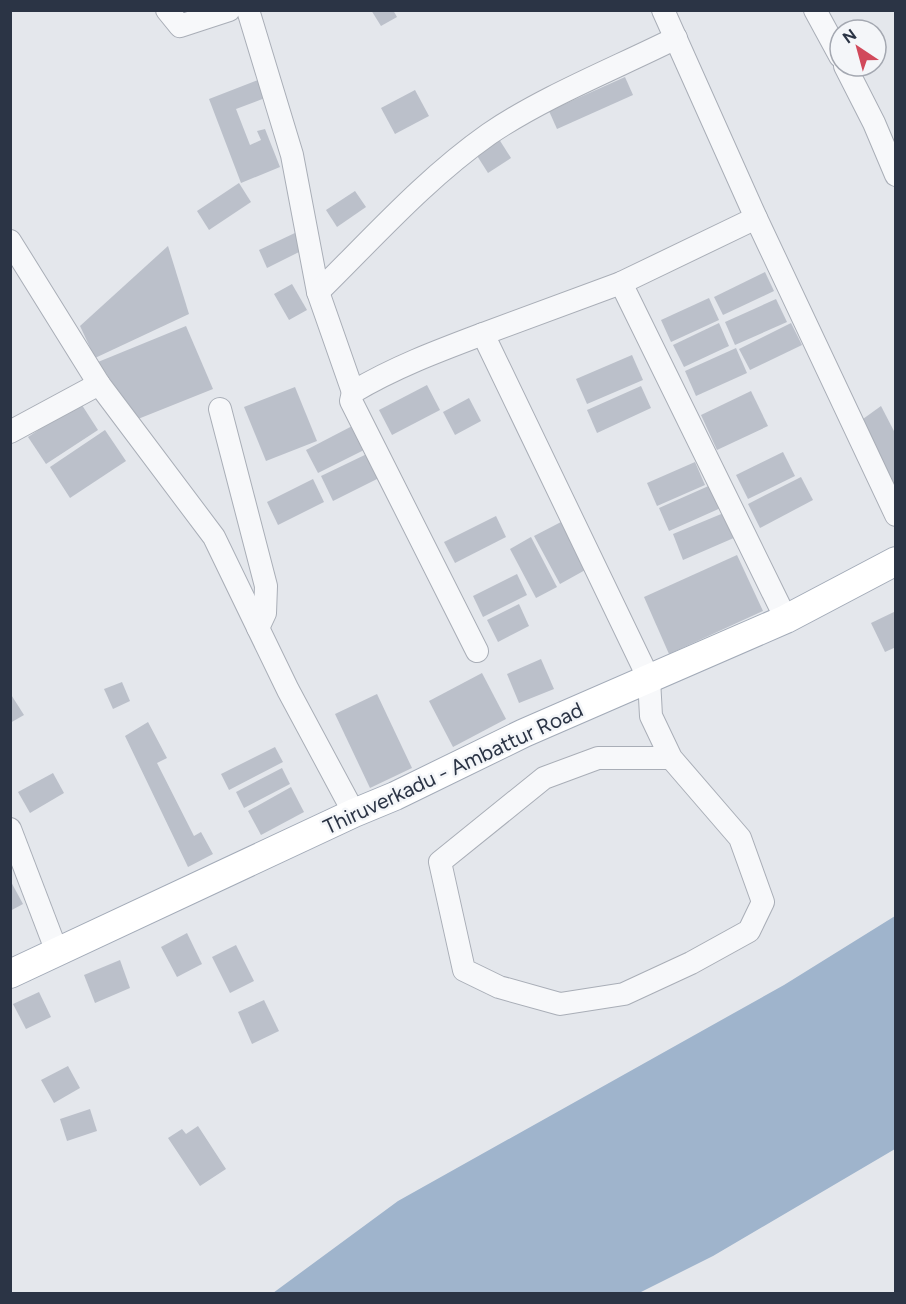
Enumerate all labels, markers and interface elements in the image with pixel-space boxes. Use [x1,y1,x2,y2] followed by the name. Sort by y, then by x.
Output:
[828,18,888,78] north arrow
[839,25,860,48] text: N
[319,697,587,839] street label: Thiruverkadu - Ambattur Road

